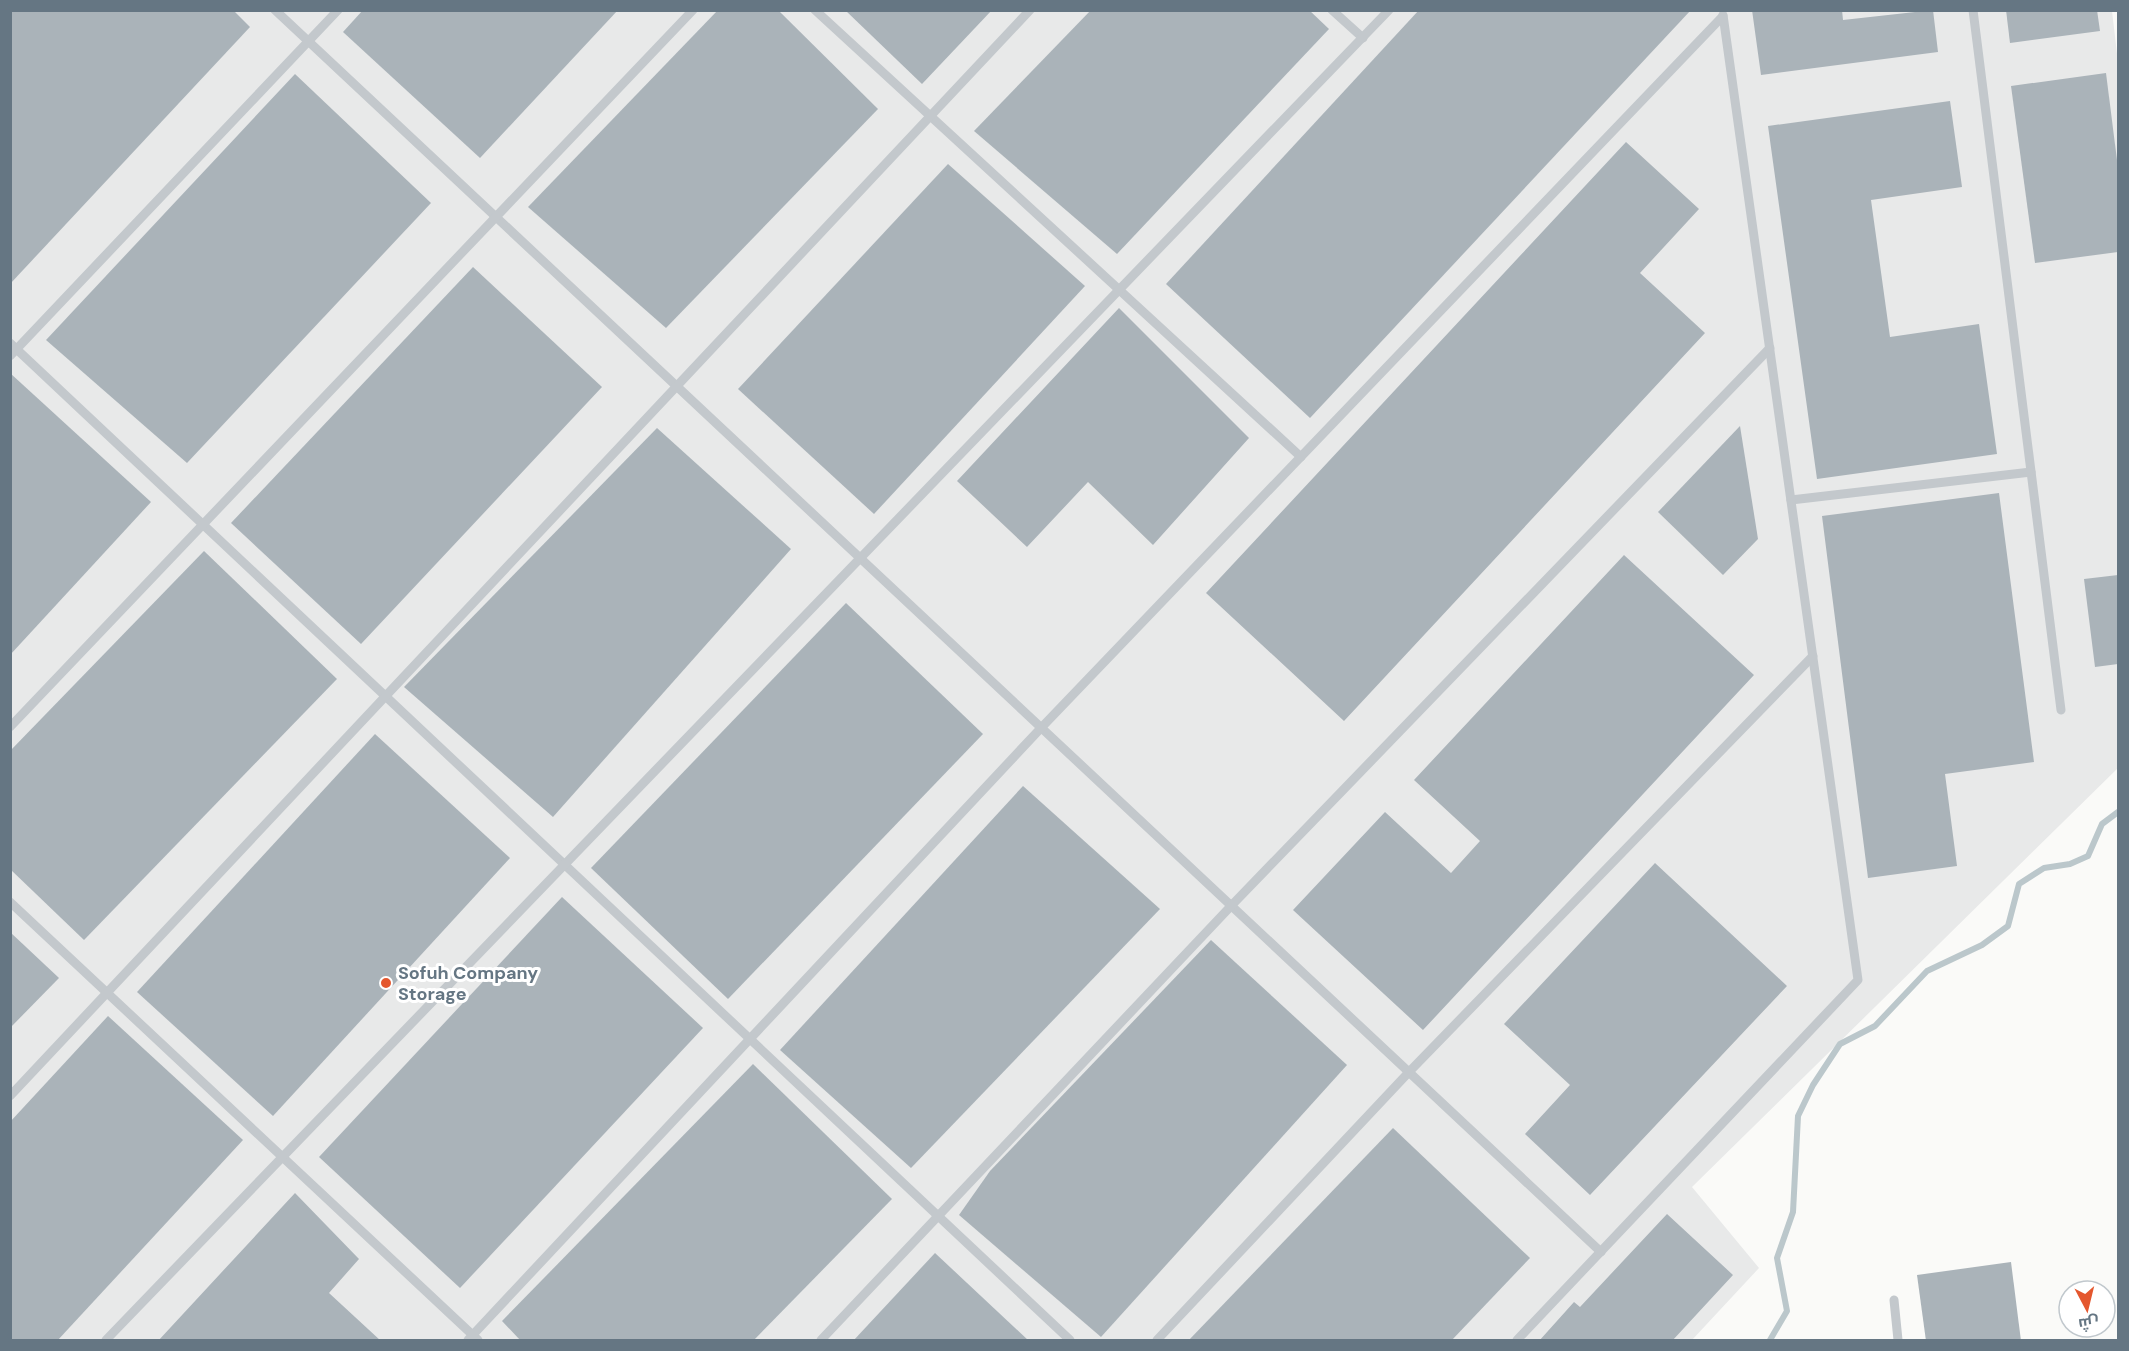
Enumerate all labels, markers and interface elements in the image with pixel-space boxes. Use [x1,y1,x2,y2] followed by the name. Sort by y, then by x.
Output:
[398,961,538,1006] place label: Sofuh Company Storage
[379,976,393,990] marker: Sofuh Company Storage
[2057,1279,2117,1339] north arrow
[2077,1312,2100,1335] text: ش

